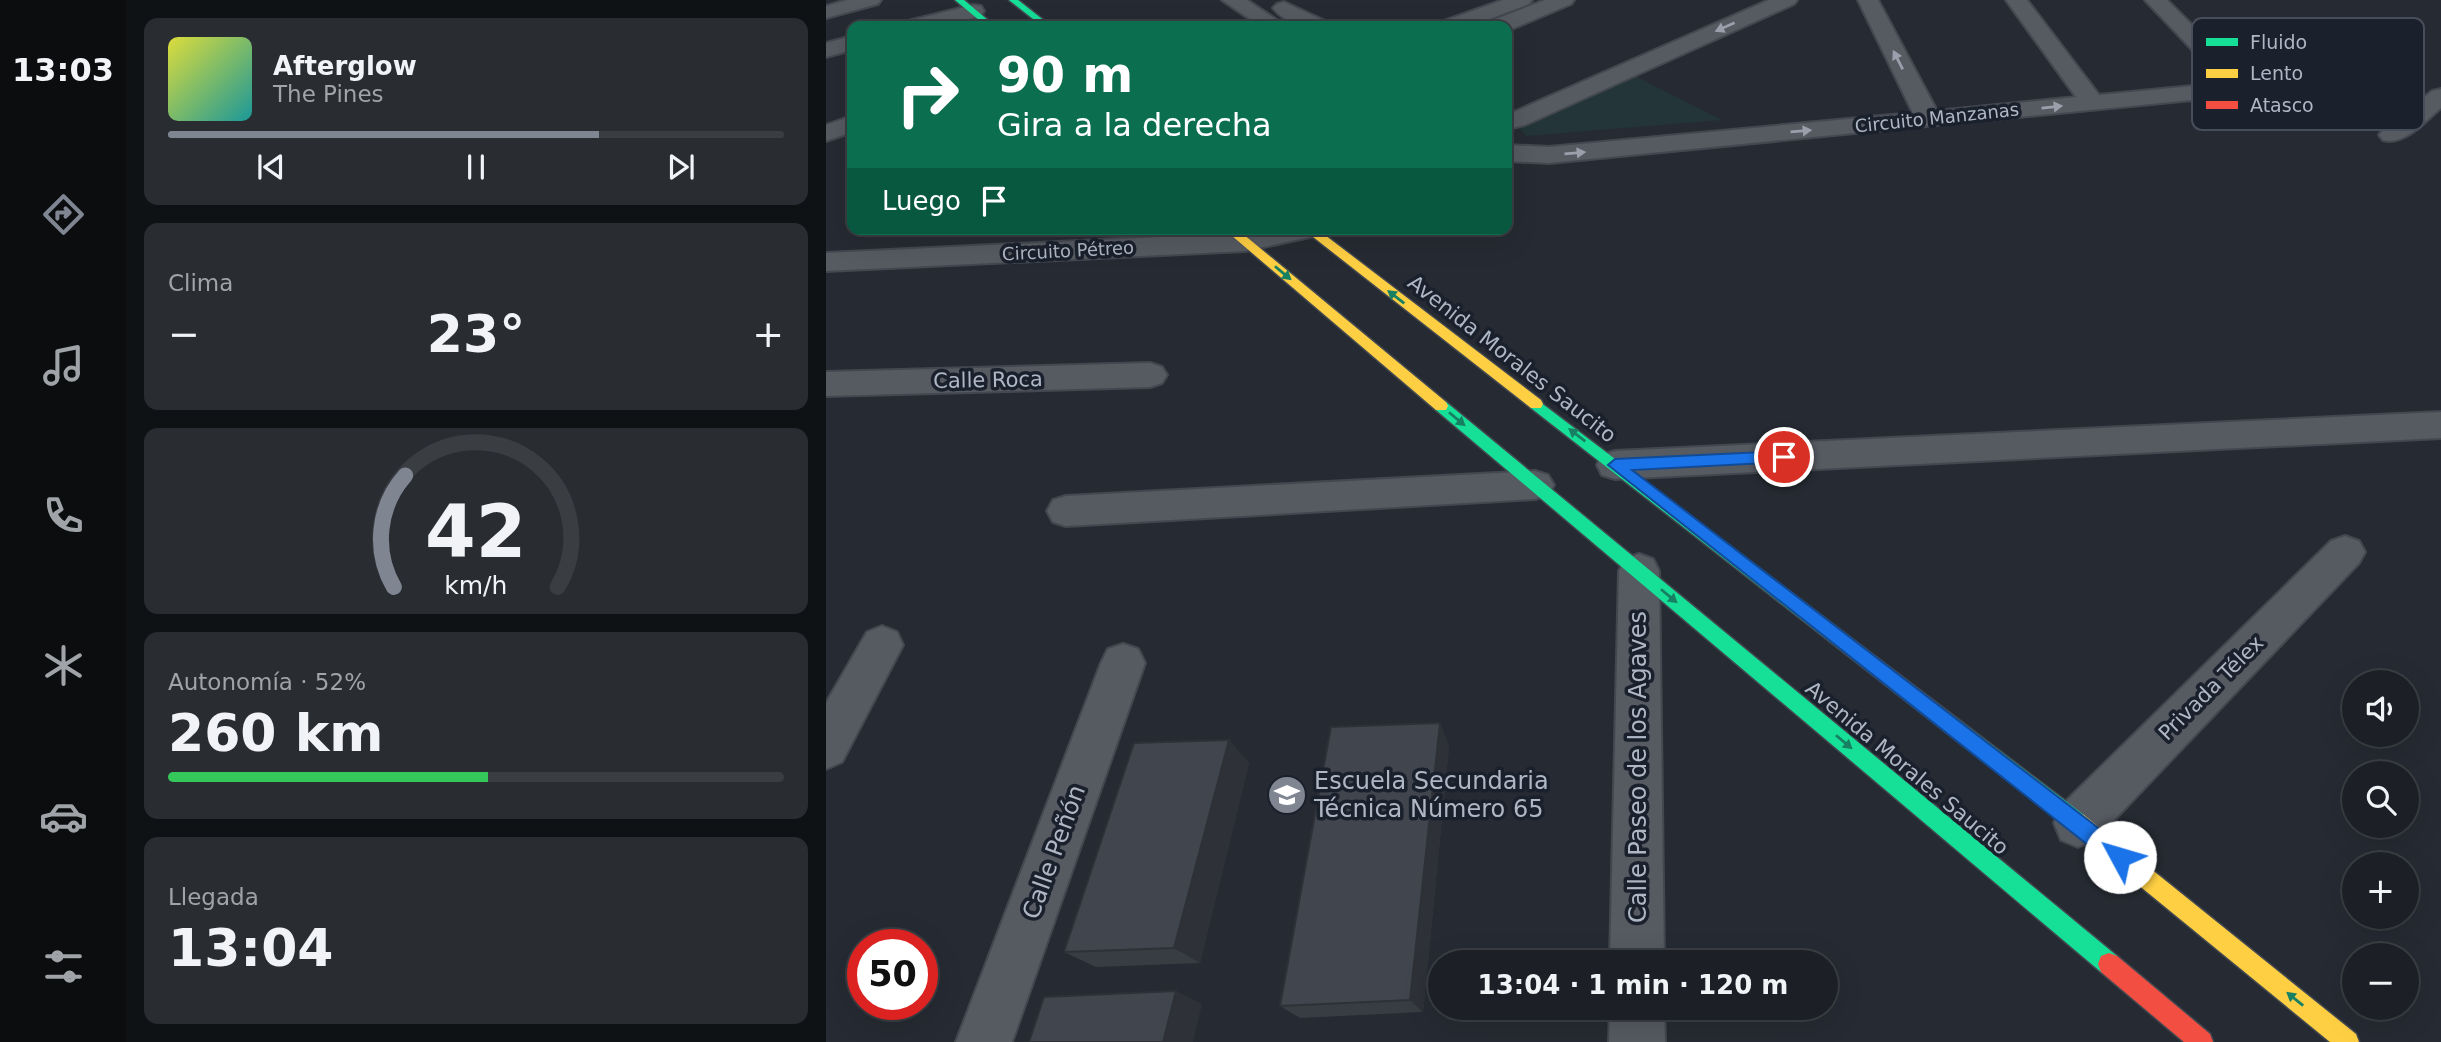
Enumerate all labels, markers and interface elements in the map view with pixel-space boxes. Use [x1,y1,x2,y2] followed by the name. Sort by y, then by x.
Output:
[2192,18,2424,130] legend
[1714,22,1735,33] one-way arrow
[2250,31,2307,53] text: Fluido
[997,47,1133,104] text: 90 m
[882,49,973,140] icon: right
[1893,50,1904,70] one-way arrow
[12,51,114,89] text: 13:03
[273,51,417,81] text: Afterglow
[2250,62,2303,84] text: Lento
[273,81,384,107] text: The Pines
[2250,94,2314,116] text: Atasco
[1854,98,2020,137] street label: Circuito Manzanas
[2041,101,2063,112] one-way arrow
[997,106,1272,144] text: Gira a la derecha
[1791,126,1813,137] one-way arrow
[1564,147,1586,158] one-way arrow
[252,148,290,186] icon: previous
[457,148,495,186] icon: pause
[662,148,700,186] icon: next
[975,182,1013,220] icon: arrive
[882,186,961,216] text: Luego
[39,190,88,239] icon: directions
[1001,237,1134,264] street label: Circuito Pétreo
[1274,265,1291,280] one-way arrow
[168,270,233,296] text: Clima
[1403,270,1621,448] street label: Avenida Morales Saucito
[1388,289,1406,304] one-way arrow
[427,304,525,364] text: 23°
[168,312,200,356] text: −
[752,312,784,356] text: +
[39,341,88,390] icon: music
[933,367,1043,393] street label: Calle Roca
[1448,411,1466,427] one-way arrow
[1754,427,1814,487] pin
[1568,428,1586,443] one-way arrow
[1765,438,1803,476] icon: arrive
[425,489,527,574] text: 42
[39,491,88,540] icon: phone
[444,571,508,600] text: km/h
[1661,588,1678,603] one-way arrow
[1624,611,1652,923] street label: Calle Paseo de los Agaves
[2154,631,2268,745] street label: Privada Télex
[39,641,88,690] icon: climate
[168,669,366,695] text: Autonomía · 52%
[2342,670,2419,1020] map controls
[2342,670,2419,747] button: sound
[1801,676,2013,860] street label: Avenida Morales Saucito
[168,703,383,763] text: 260 km
[1835,734,1852,749] one-way arrow
[2342,761,2419,838] button: search
[1313,767,1549,823] place label: Escuela Secundaria Técnica Número 65
[1266,774,1308,816] school or university icon: Escuela Secundaria Técnica Número 65
[1017,781,1091,923] street label: Calle Peñón
[39,792,88,841] icon: car
[2083,820,2157,894] position arrow
[2342,852,2419,929] button: +
[168,884,259,910] text: Llegada
[168,918,334,978] text: 13:04
[847,929,938,1020] speed limit sign: 50
[39,942,88,991] icon: filters
[2342,943,2419,1020] button: −
[1478,970,1788,1000] text: 13:04 · 1 min · 120 m
[2287,992,2304,1007] one-way arrow

